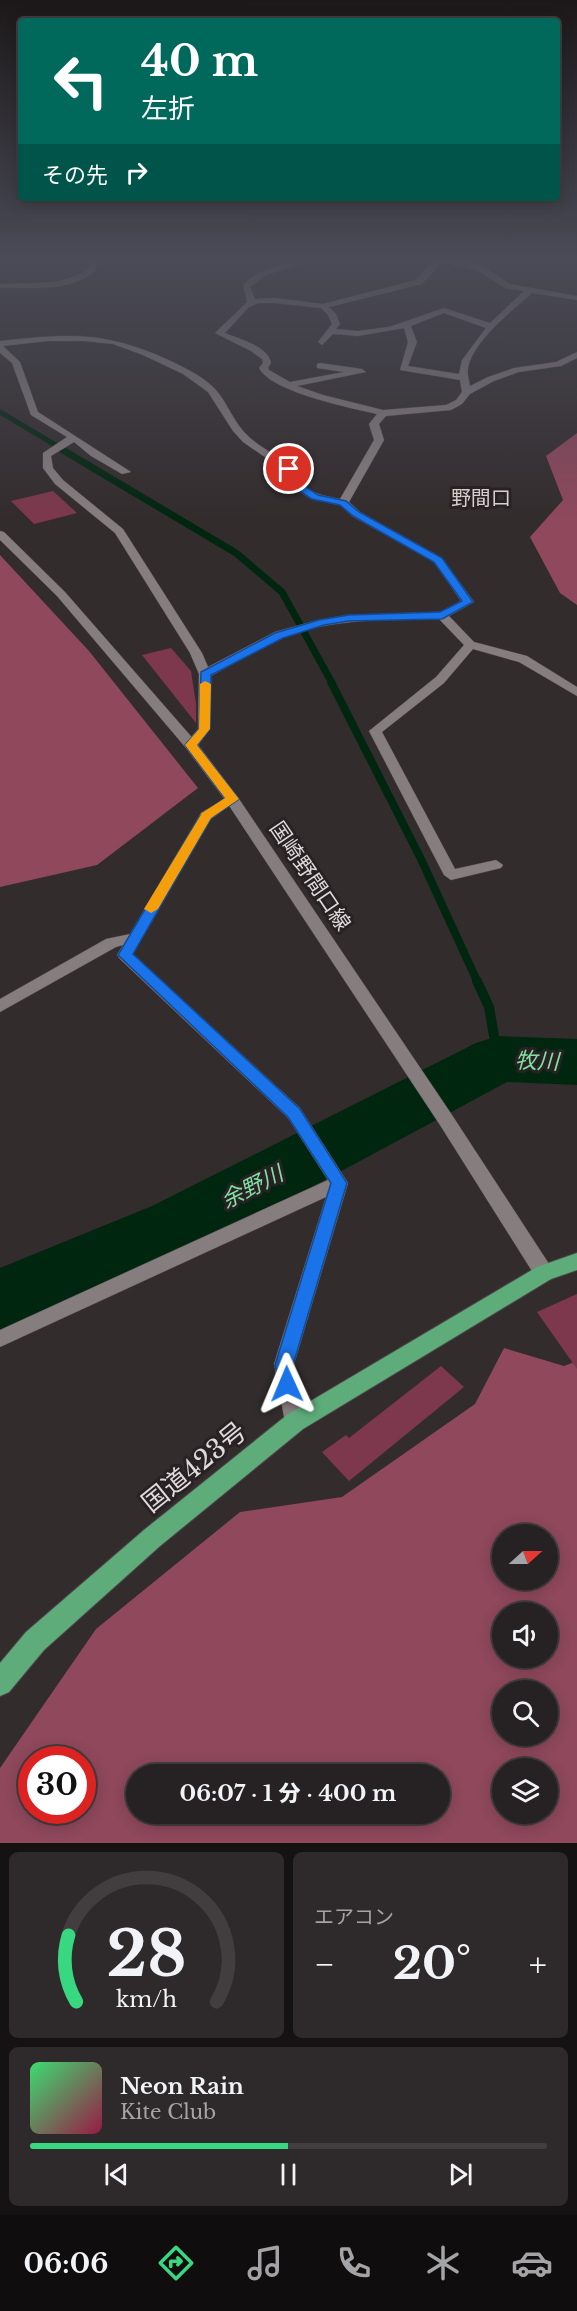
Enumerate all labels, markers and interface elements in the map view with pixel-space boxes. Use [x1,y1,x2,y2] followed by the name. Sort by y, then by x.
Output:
[141,35,258,87] text: 40 m
[42,42,120,120] icon: left
[141,92,195,125] text: 左折
[120,156,153,189] icon: right
[42,162,108,189] text: その先
[263,443,314,494] pin
[272,452,305,485] icon: arrive
[451,486,511,510] district label: 野間口
[264,817,356,935] street label: 国崎野間口線
[515,1047,561,1075] water label: 牧川
[216,1159,289,1214] water label: 余野川
[255,1352,319,1416] position arrow
[135,1415,253,1519] street label: 国道423号
[492,1524,558,1590] north arrow
[492,1524,558,1824] map controls
[492,1602,558,1668] button: sound
[492,1680,558,1746] button: search
[18,1746,96,1824] speed limit sign: 30
[492,1758,558,1824] button: layers
[180,1780,396,1807] text: 06:07 · 1 分 · 400 m
[314,1905,394,1929] text: エアコン
[106,1915,187,1993] text: 28
[393,1935,471,1991] text: 20°
[314,1944,335,1985] text: −
[529,1944,547,1985] text: +
[116,1986,177,2013] text: km/h
[120,2073,244,2100] text: Neon Rain
[120,2100,216,2124] text: Kite Club
[100,2158,133,2191] icon: previous
[272,2158,305,2191] icon: pause
[444,2158,477,2191] icon: next
[155,2242,197,2284] icon: directions
[244,2242,286,2284] icon: music
[333,2242,375,2284] icon: phone
[422,2242,464,2284] icon: climate
[511,2242,553,2284] icon: car
[24,2247,108,2280] text: 06:06

